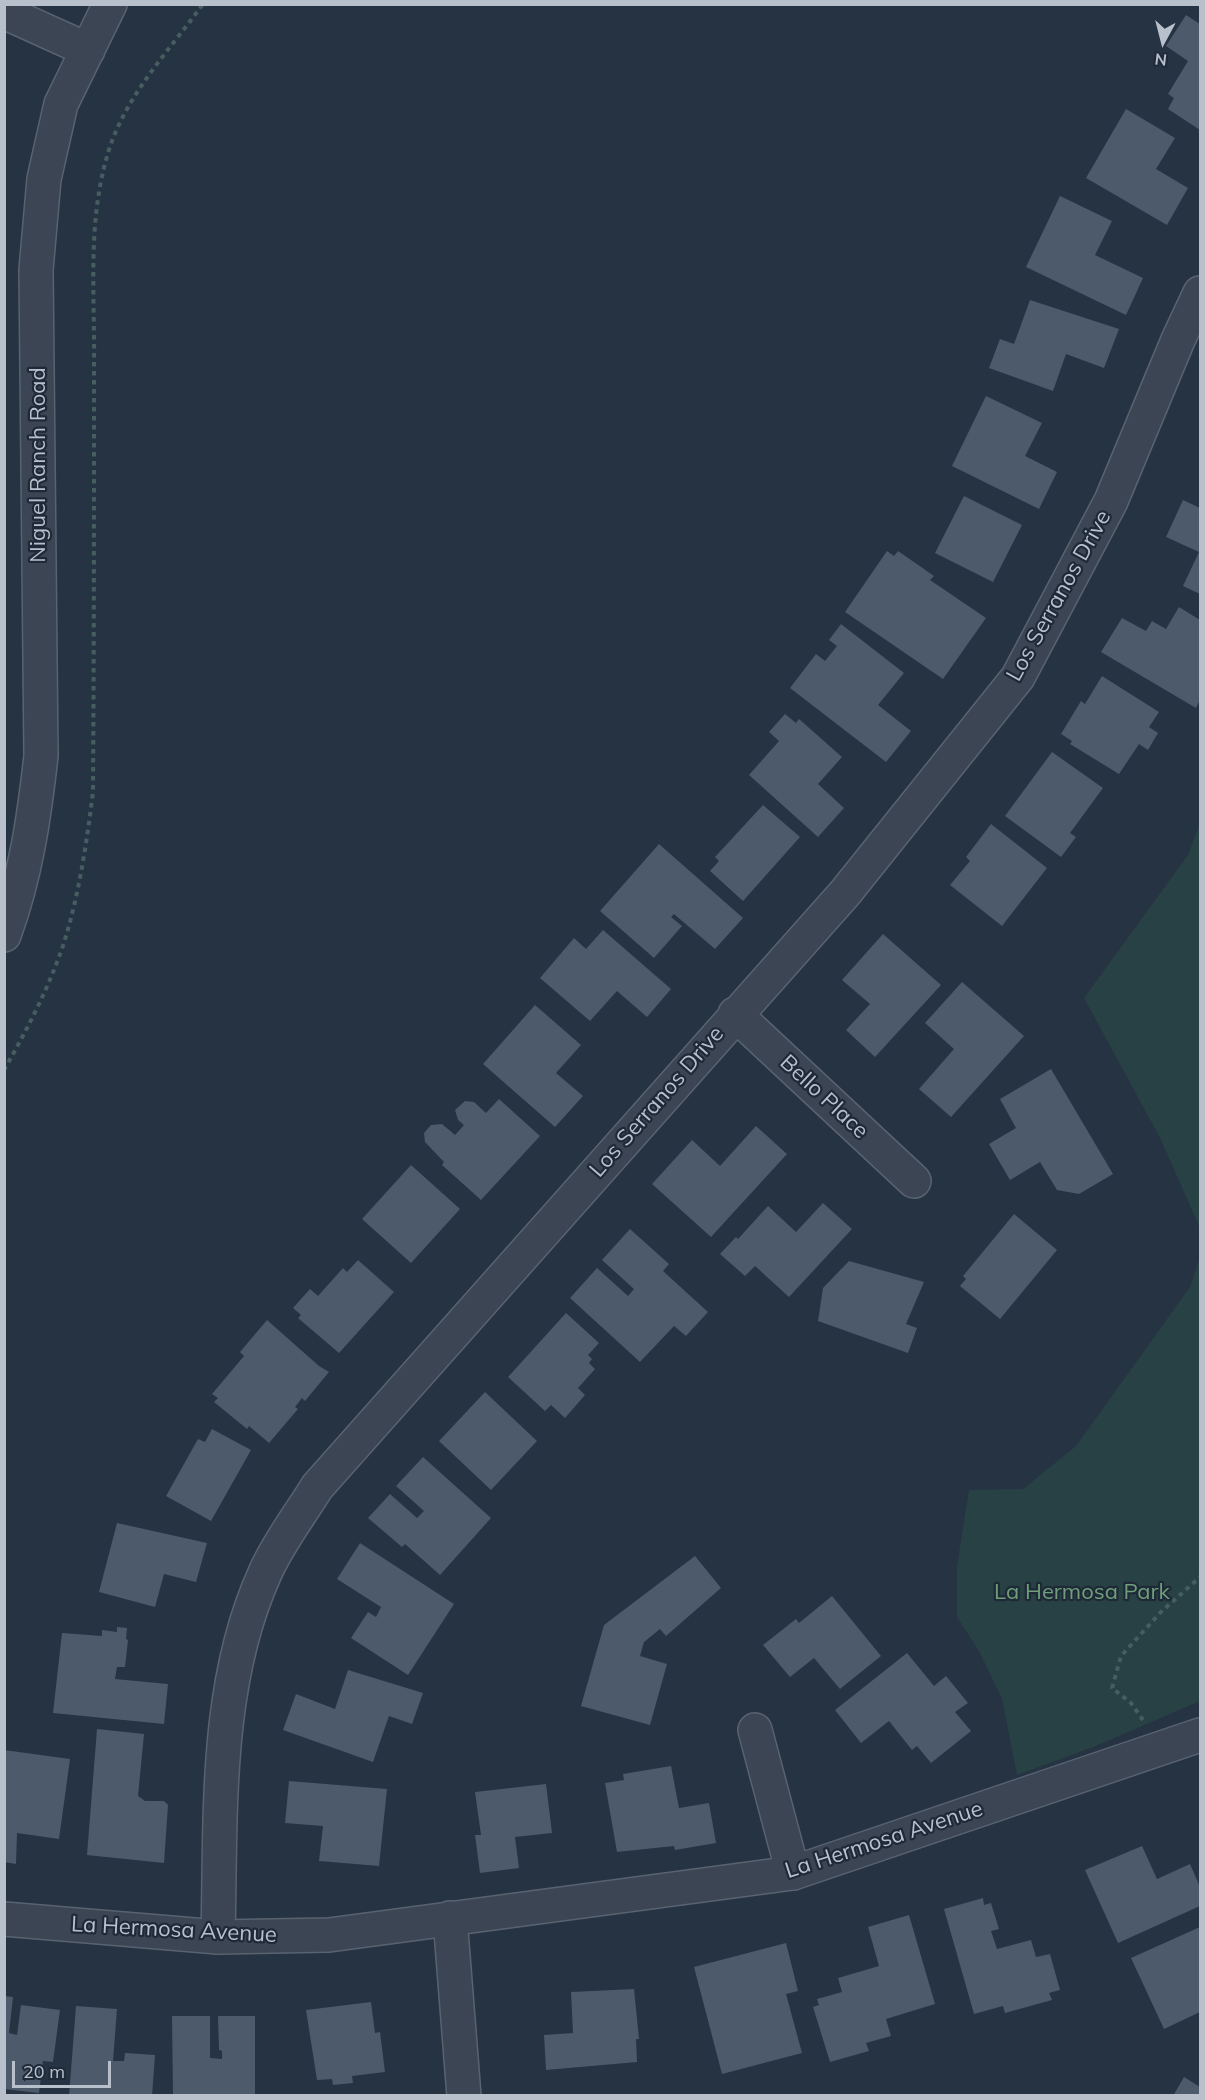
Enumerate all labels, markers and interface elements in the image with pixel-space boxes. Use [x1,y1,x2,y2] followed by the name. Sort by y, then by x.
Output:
[1133,12,1193,72] north arrow
[1154,49,1168,71] text: N
[25,367,51,563] street label: Niguel Ranch Road
[1001,506,1117,686] street label: Los Serranos Drive
[584,1021,730,1183] street label: Los Serranos Drive
[774,1049,874,1145] street label: Bello Place
[994,1579,1170,1605] park label: La Hermosa Park
[782,1796,986,1884] street label: La Hermosa Avenue
[70,1911,278,1949] street label: La Hermosa Avenue
[15,2049,114,2087] scale bar
[23,2060,65,2083] text: 20 m

